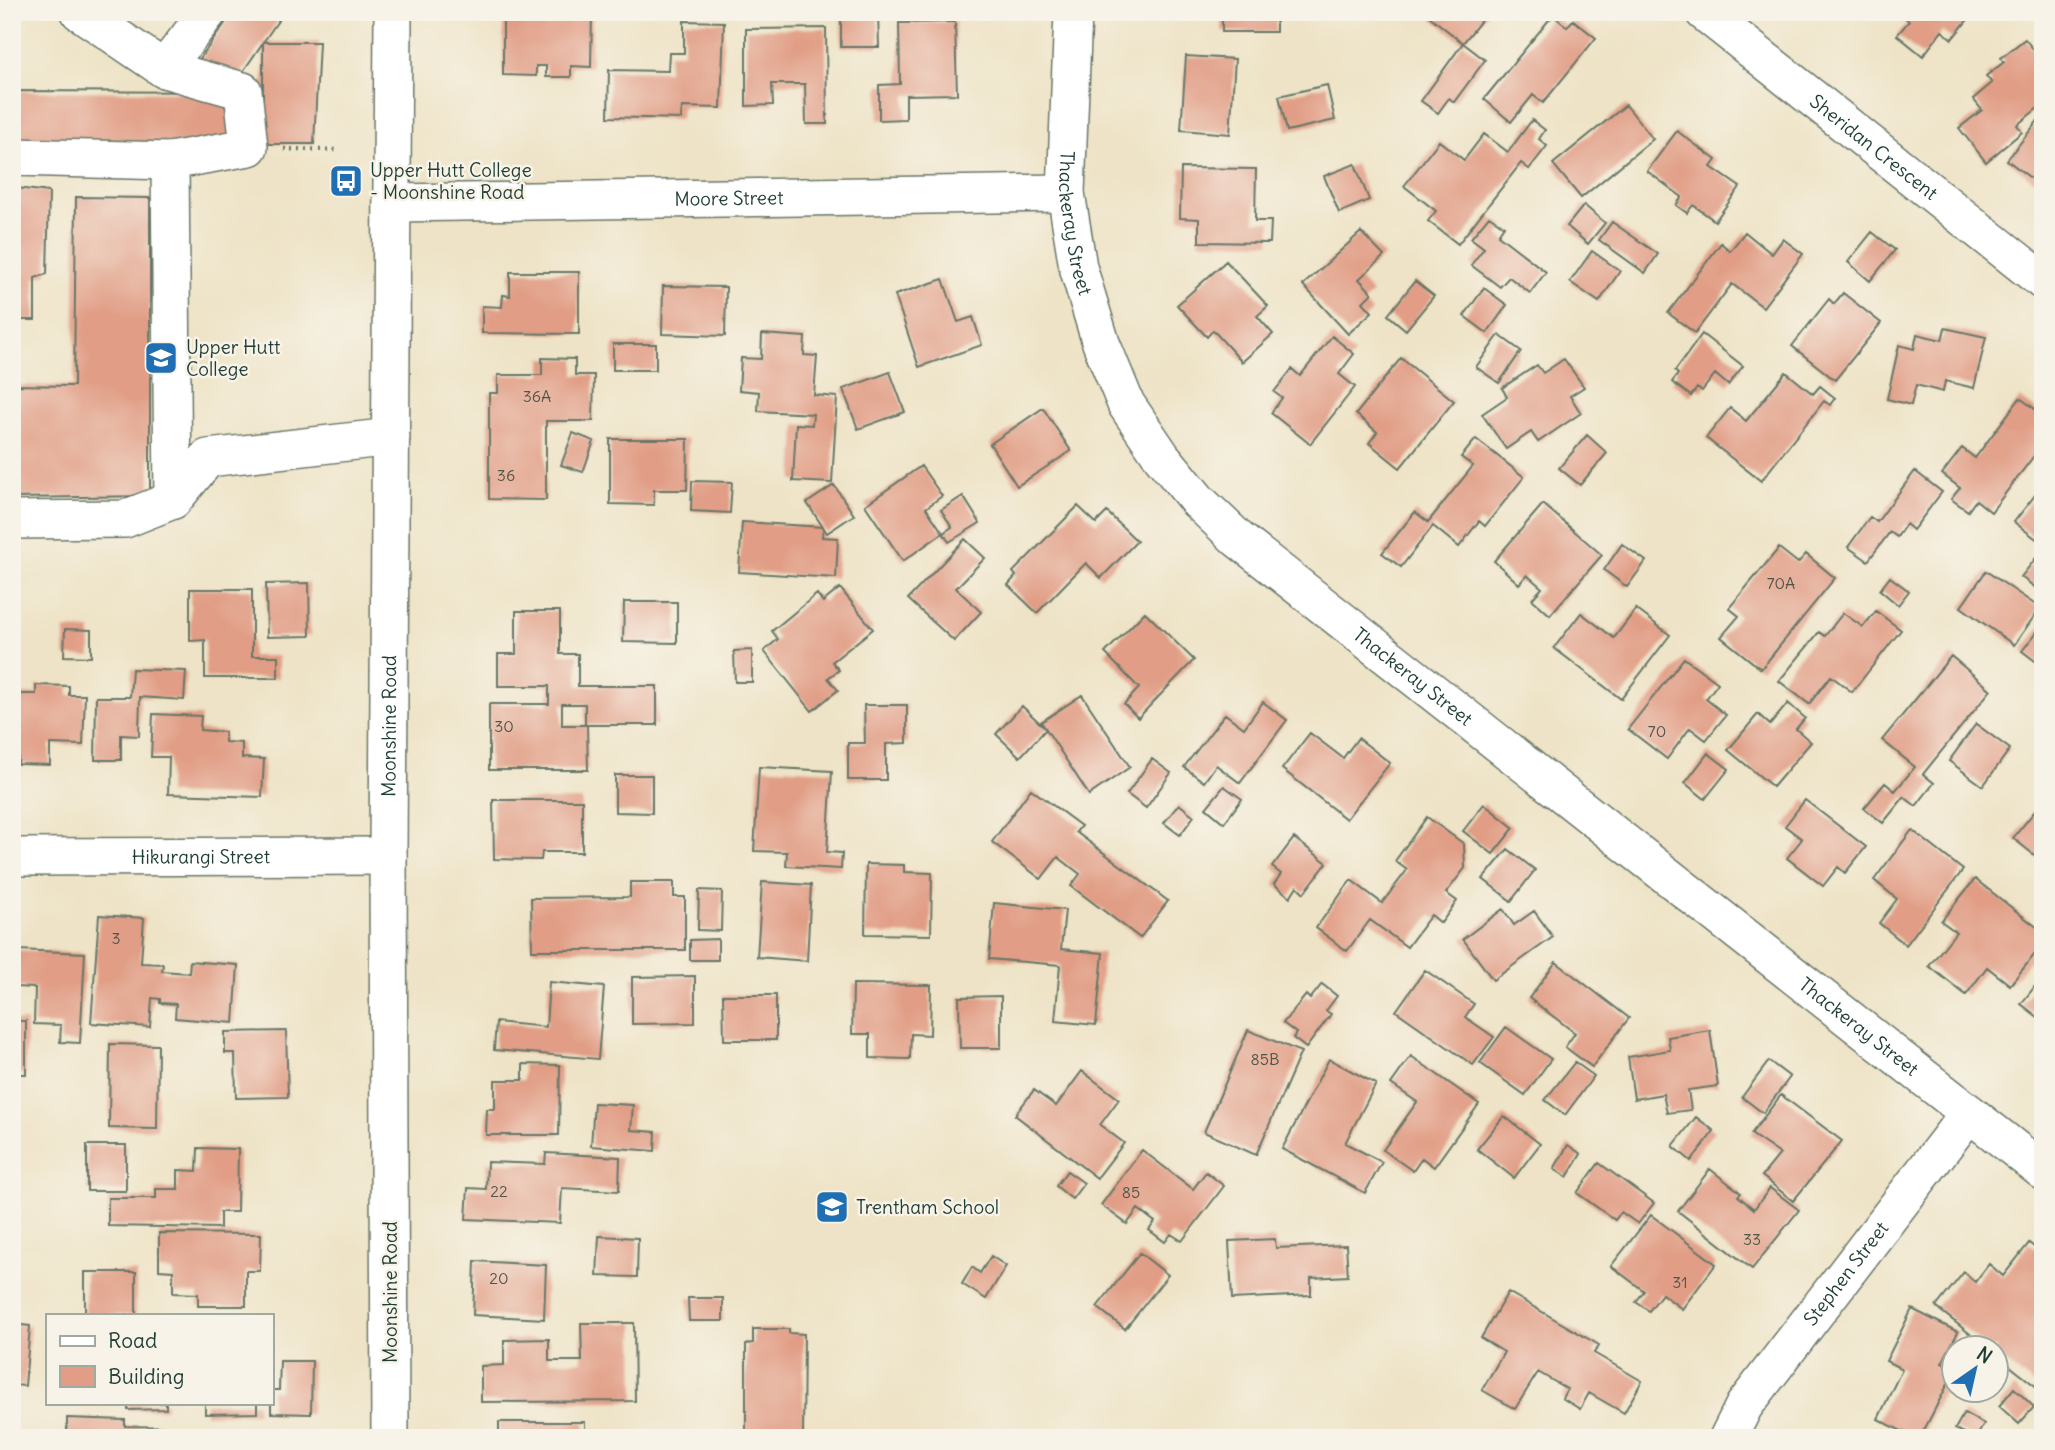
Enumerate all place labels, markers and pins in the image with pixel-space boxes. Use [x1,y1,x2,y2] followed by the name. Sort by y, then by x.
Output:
[370,158,532,204] place label: Upper Hutt College - Moonshine Road
[327,162,365,200] bus stop icon: Upper Hutt College - Moonshine Road
[186,335,281,381] place label: Upper Hutt College
[142,339,180,377] school or university icon: Upper Hutt College
[813,1188,851,1226] school or university icon: Trentham School
[856,1195,999,1219] place label: Trentham School

